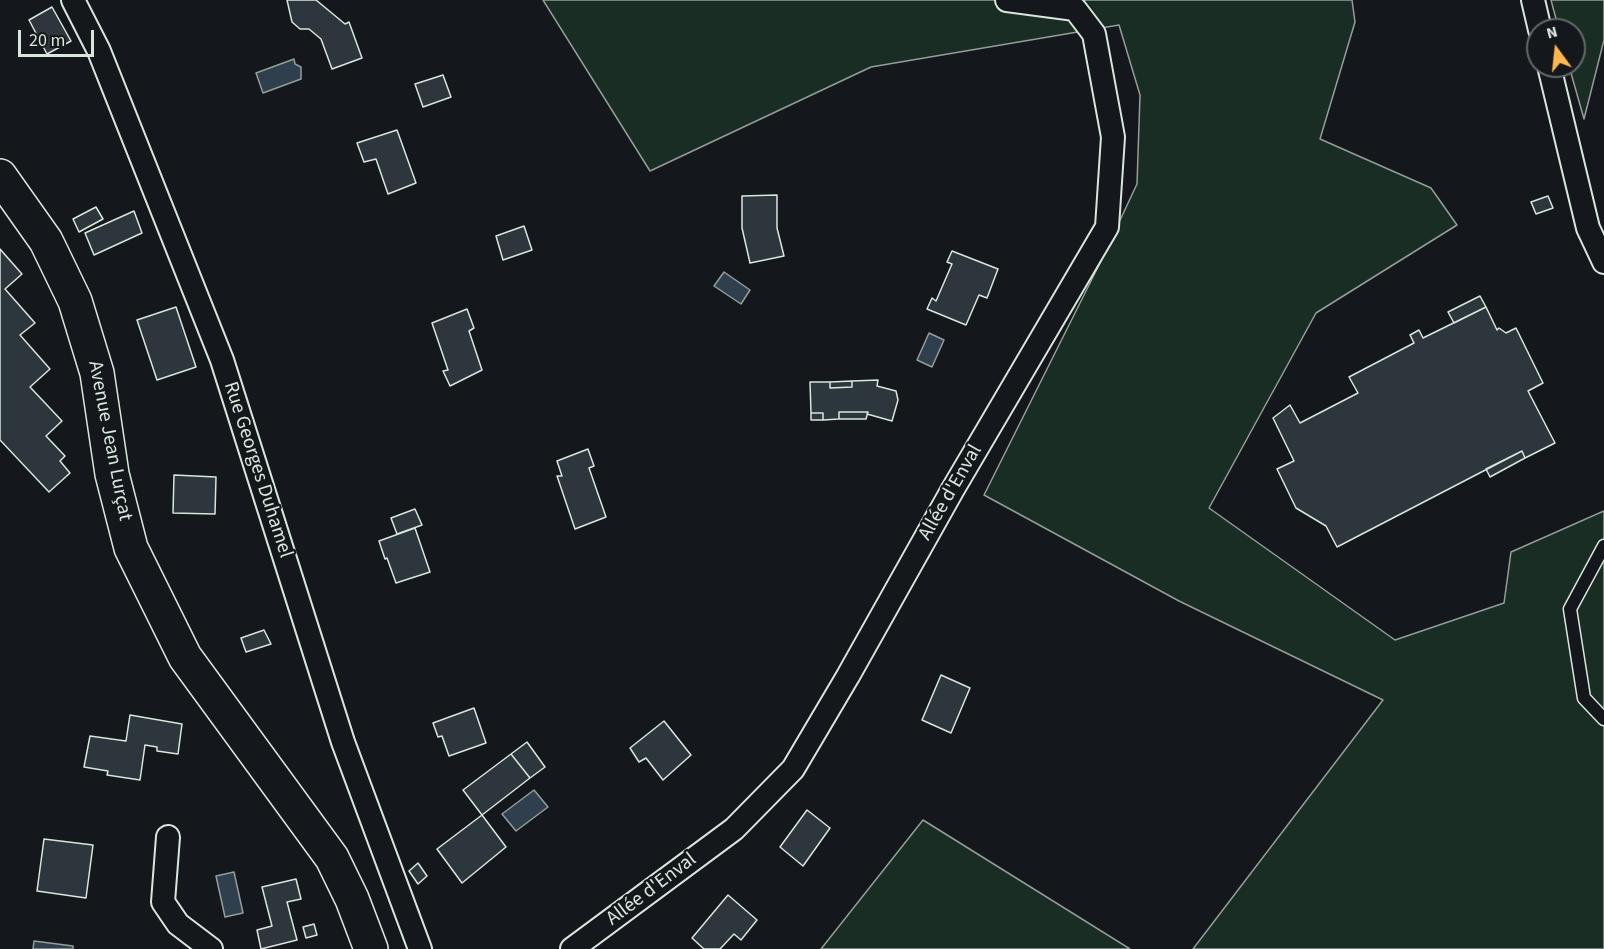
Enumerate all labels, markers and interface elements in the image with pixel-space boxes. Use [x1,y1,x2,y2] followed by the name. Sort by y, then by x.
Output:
[21,18,98,56] scale bar
[1526,18,1586,78] north arrow
[1544,21,1560,45] text: N
[29,28,65,53] text: 20 m
[82,359,136,523] street label: Avenue Jean Lurçat
[217,379,297,561] street label: Rue Georges Duhamel
[914,441,988,545] street label: Allée d'Enval
[602,848,702,932] street label: Allée d'Enval

